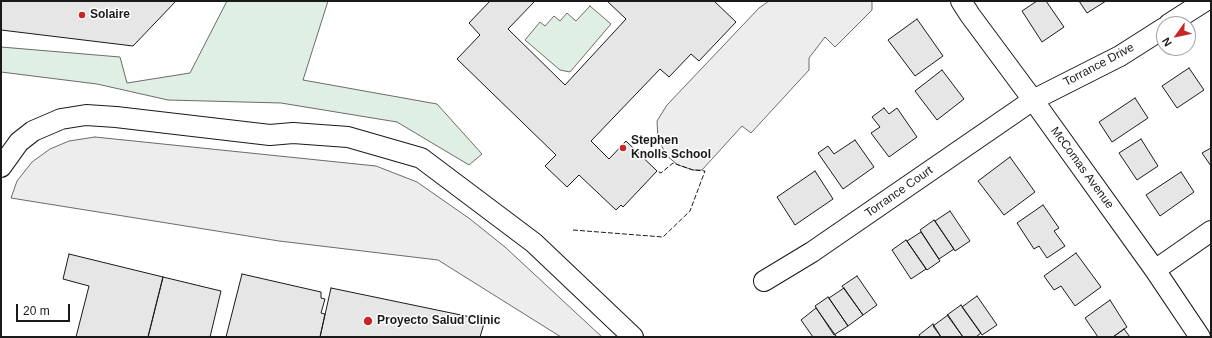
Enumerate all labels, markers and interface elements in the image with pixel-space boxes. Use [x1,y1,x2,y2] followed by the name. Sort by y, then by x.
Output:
[90,8,130,22] place label: Solaire
[77,10,87,20] marker: Solaire
[1156,16,1196,56] north arrow
[1160,35,1174,49] text: N
[1061,40,1137,90] street label: Torrance Drive
[1047,124,1117,212] street label: McComas Avenue
[631,134,711,162] place label: Stephen Knolls School
[618,143,628,153] marker: Stephen Knolls School
[862,163,936,221] street label: Torrance Court
[18,296,72,322] scale bar
[23,304,50,318] text: 20 m
[377,314,500,328] place label: Proyecto Salud Clinic
[362,315,374,327] marker: Proyecto Salud Clinic

